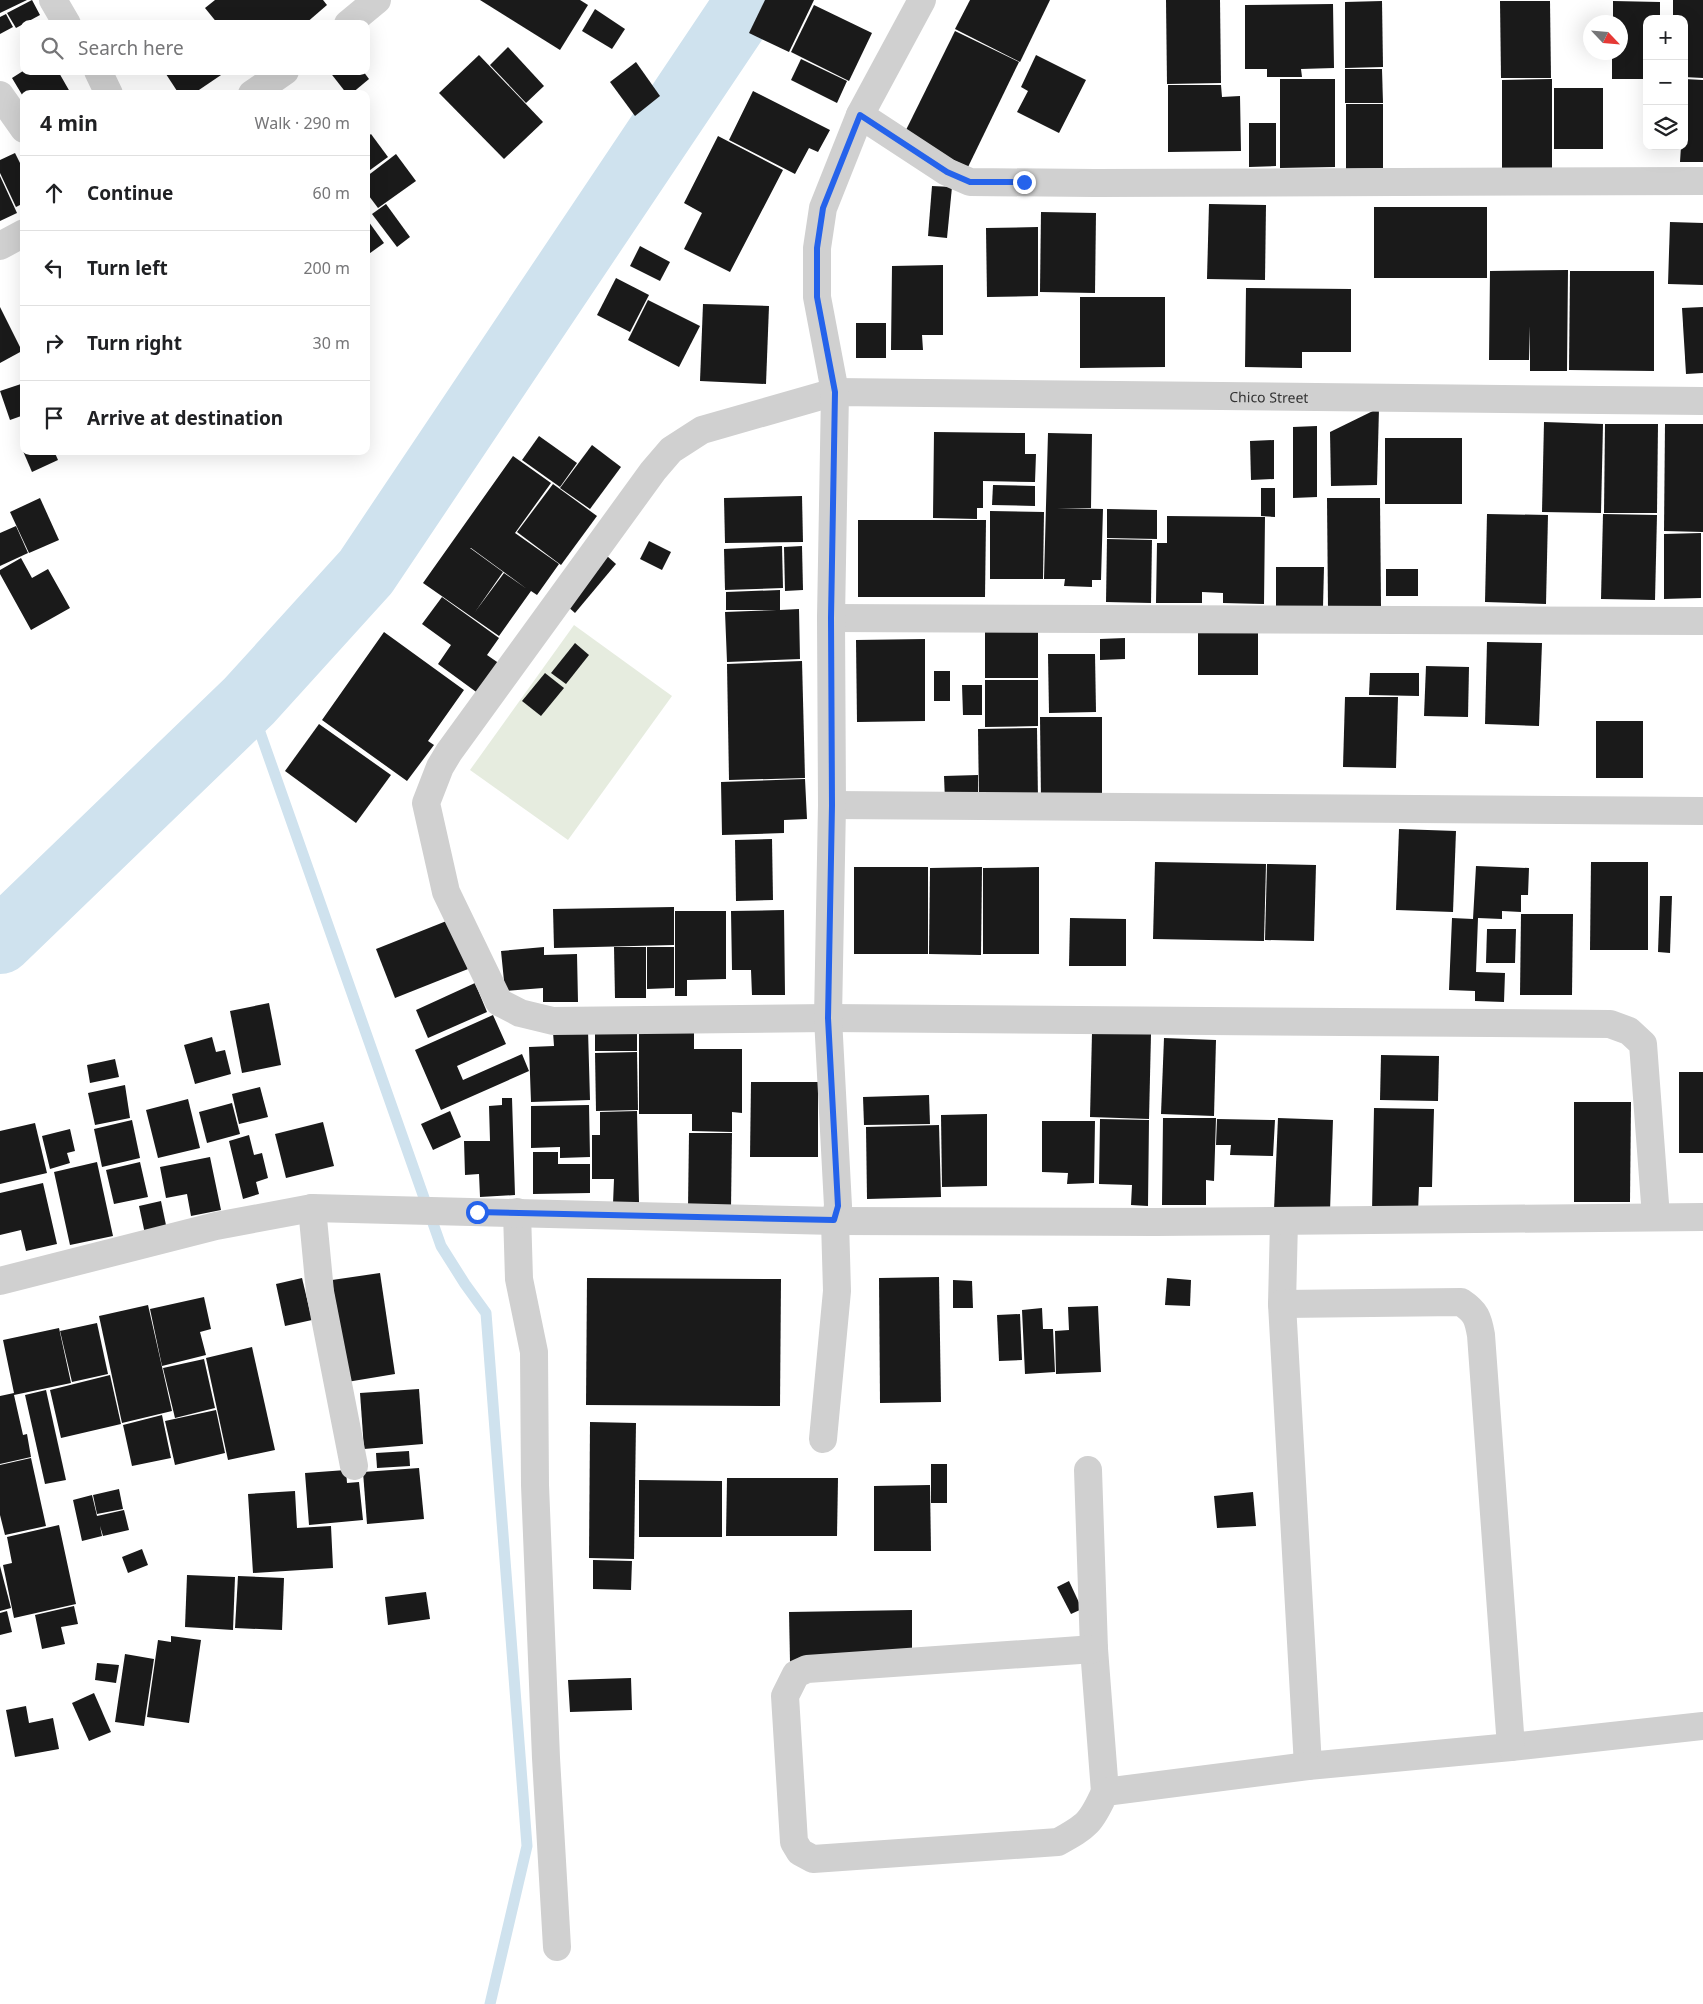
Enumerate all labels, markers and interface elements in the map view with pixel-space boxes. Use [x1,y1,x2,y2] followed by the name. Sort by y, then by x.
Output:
[1583,15,1628,60] north arrow
[1643,15,1688,150] map controls
[1643,15,1688,60] button: +
[20,20,370,75] search box
[38,34,66,62] icon: search
[78,35,184,61] text: Search here
[1643,60,1688,105] button: −
[1643,105,1688,150] button: layers
[40,109,98,137] text: 4 min
[255,112,350,134] text: Walk · 290 m
[1013,171,1036,194] route end
[40,179,68,207] icon: ahead
[87,180,173,206] text: Continue
[313,182,350,204] text: 60 m
[40,254,68,282] icon: left
[87,255,168,281] text: Turn left
[303,257,350,279] text: 200 m
[40,329,68,357] icon: right
[87,330,182,356] text: Turn right
[313,332,350,354] text: 30 m
[1229,387,1309,406] street label: Chico Street
[40,404,68,432] icon: arrive
[87,405,283,431] text: Arrive at destination
[466,1201,489,1224] route start

